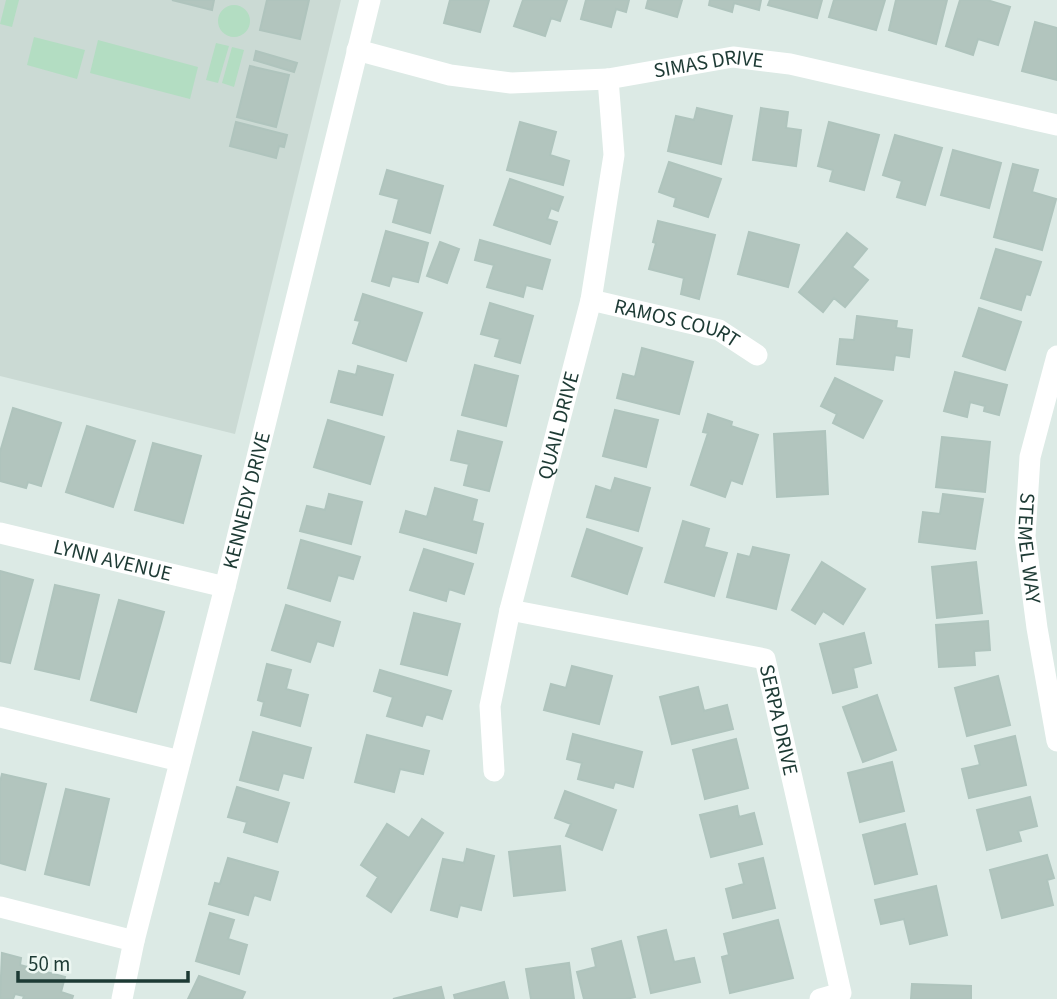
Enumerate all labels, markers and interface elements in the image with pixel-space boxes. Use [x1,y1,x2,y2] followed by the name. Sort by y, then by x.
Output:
[651,42,765,86] street label: SIMAS DRIVE
[611,291,746,355] street label: RAMOS COURT
[530,368,587,483] street label: QUAIL DRIVE
[215,429,278,572] street label: KENNEDY DRIVE
[1010,492,1049,606] street label: STEMEL WAY
[50,531,175,589] street label: LYNN AVENUE
[752,661,806,778] street label: SERPA DRIVE
[18,940,187,984] scale bar
[28,949,70,979] text: 50 m

